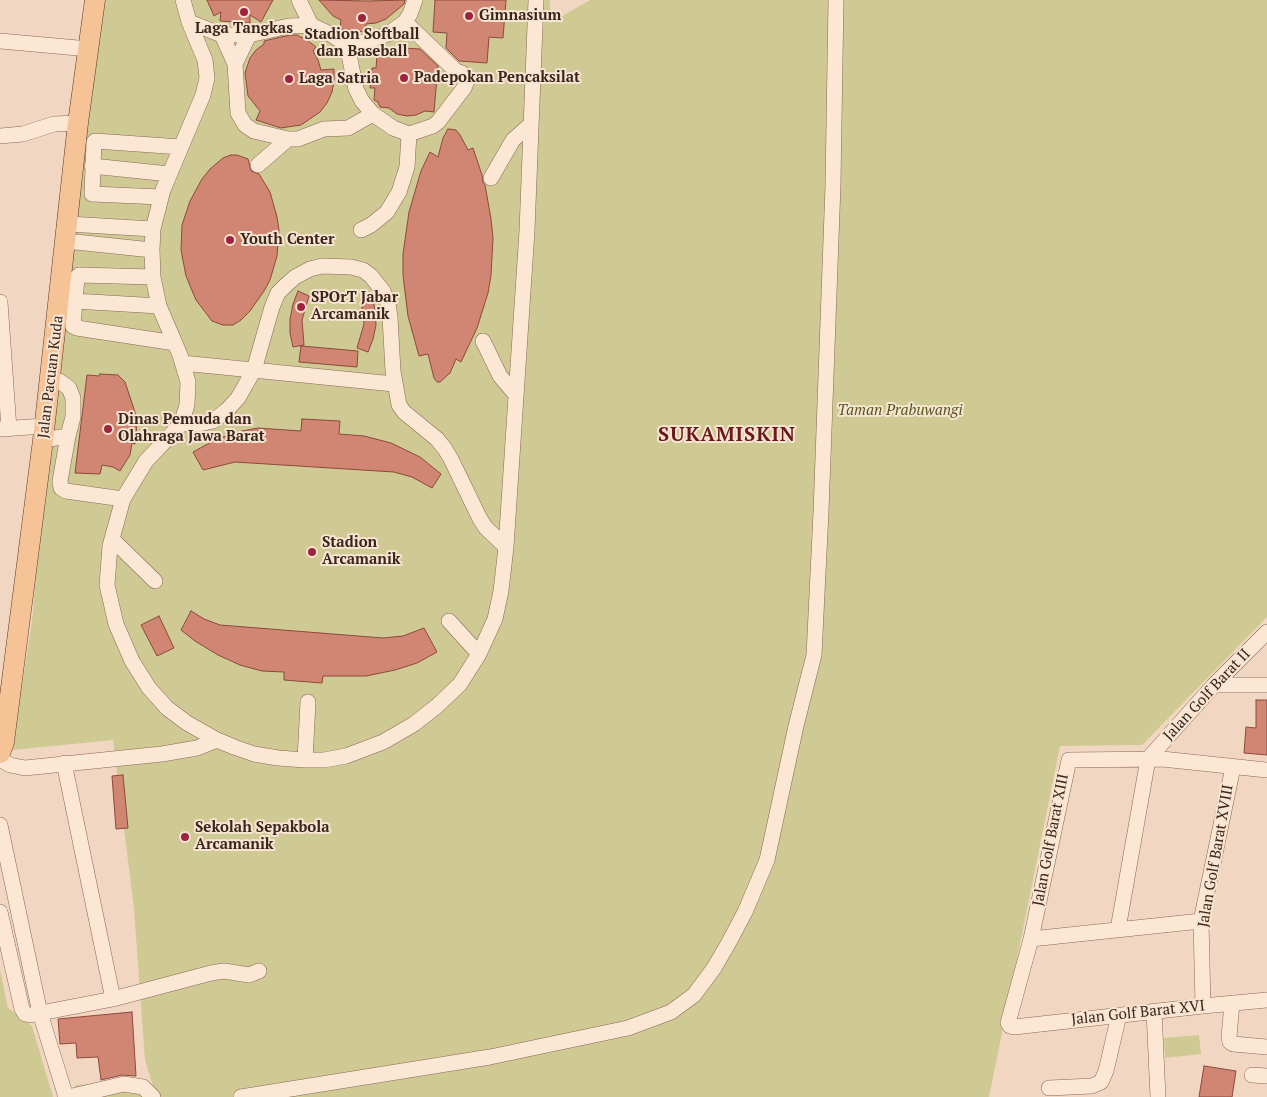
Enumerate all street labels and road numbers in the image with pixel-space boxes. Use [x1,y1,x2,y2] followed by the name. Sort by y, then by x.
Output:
[35,314,67,440] street label: Jalan Pacuan Kuda
[1160,645,1254,745] street label: Jalan Golf Barat II
[1029,772,1073,908] street label: Jalan Golf Barat XIII
[1195,783,1237,929] street label: Jalan Golf Barat XVIII
[1070,997,1206,1029] street label: Jalan Golf Barat XVI

